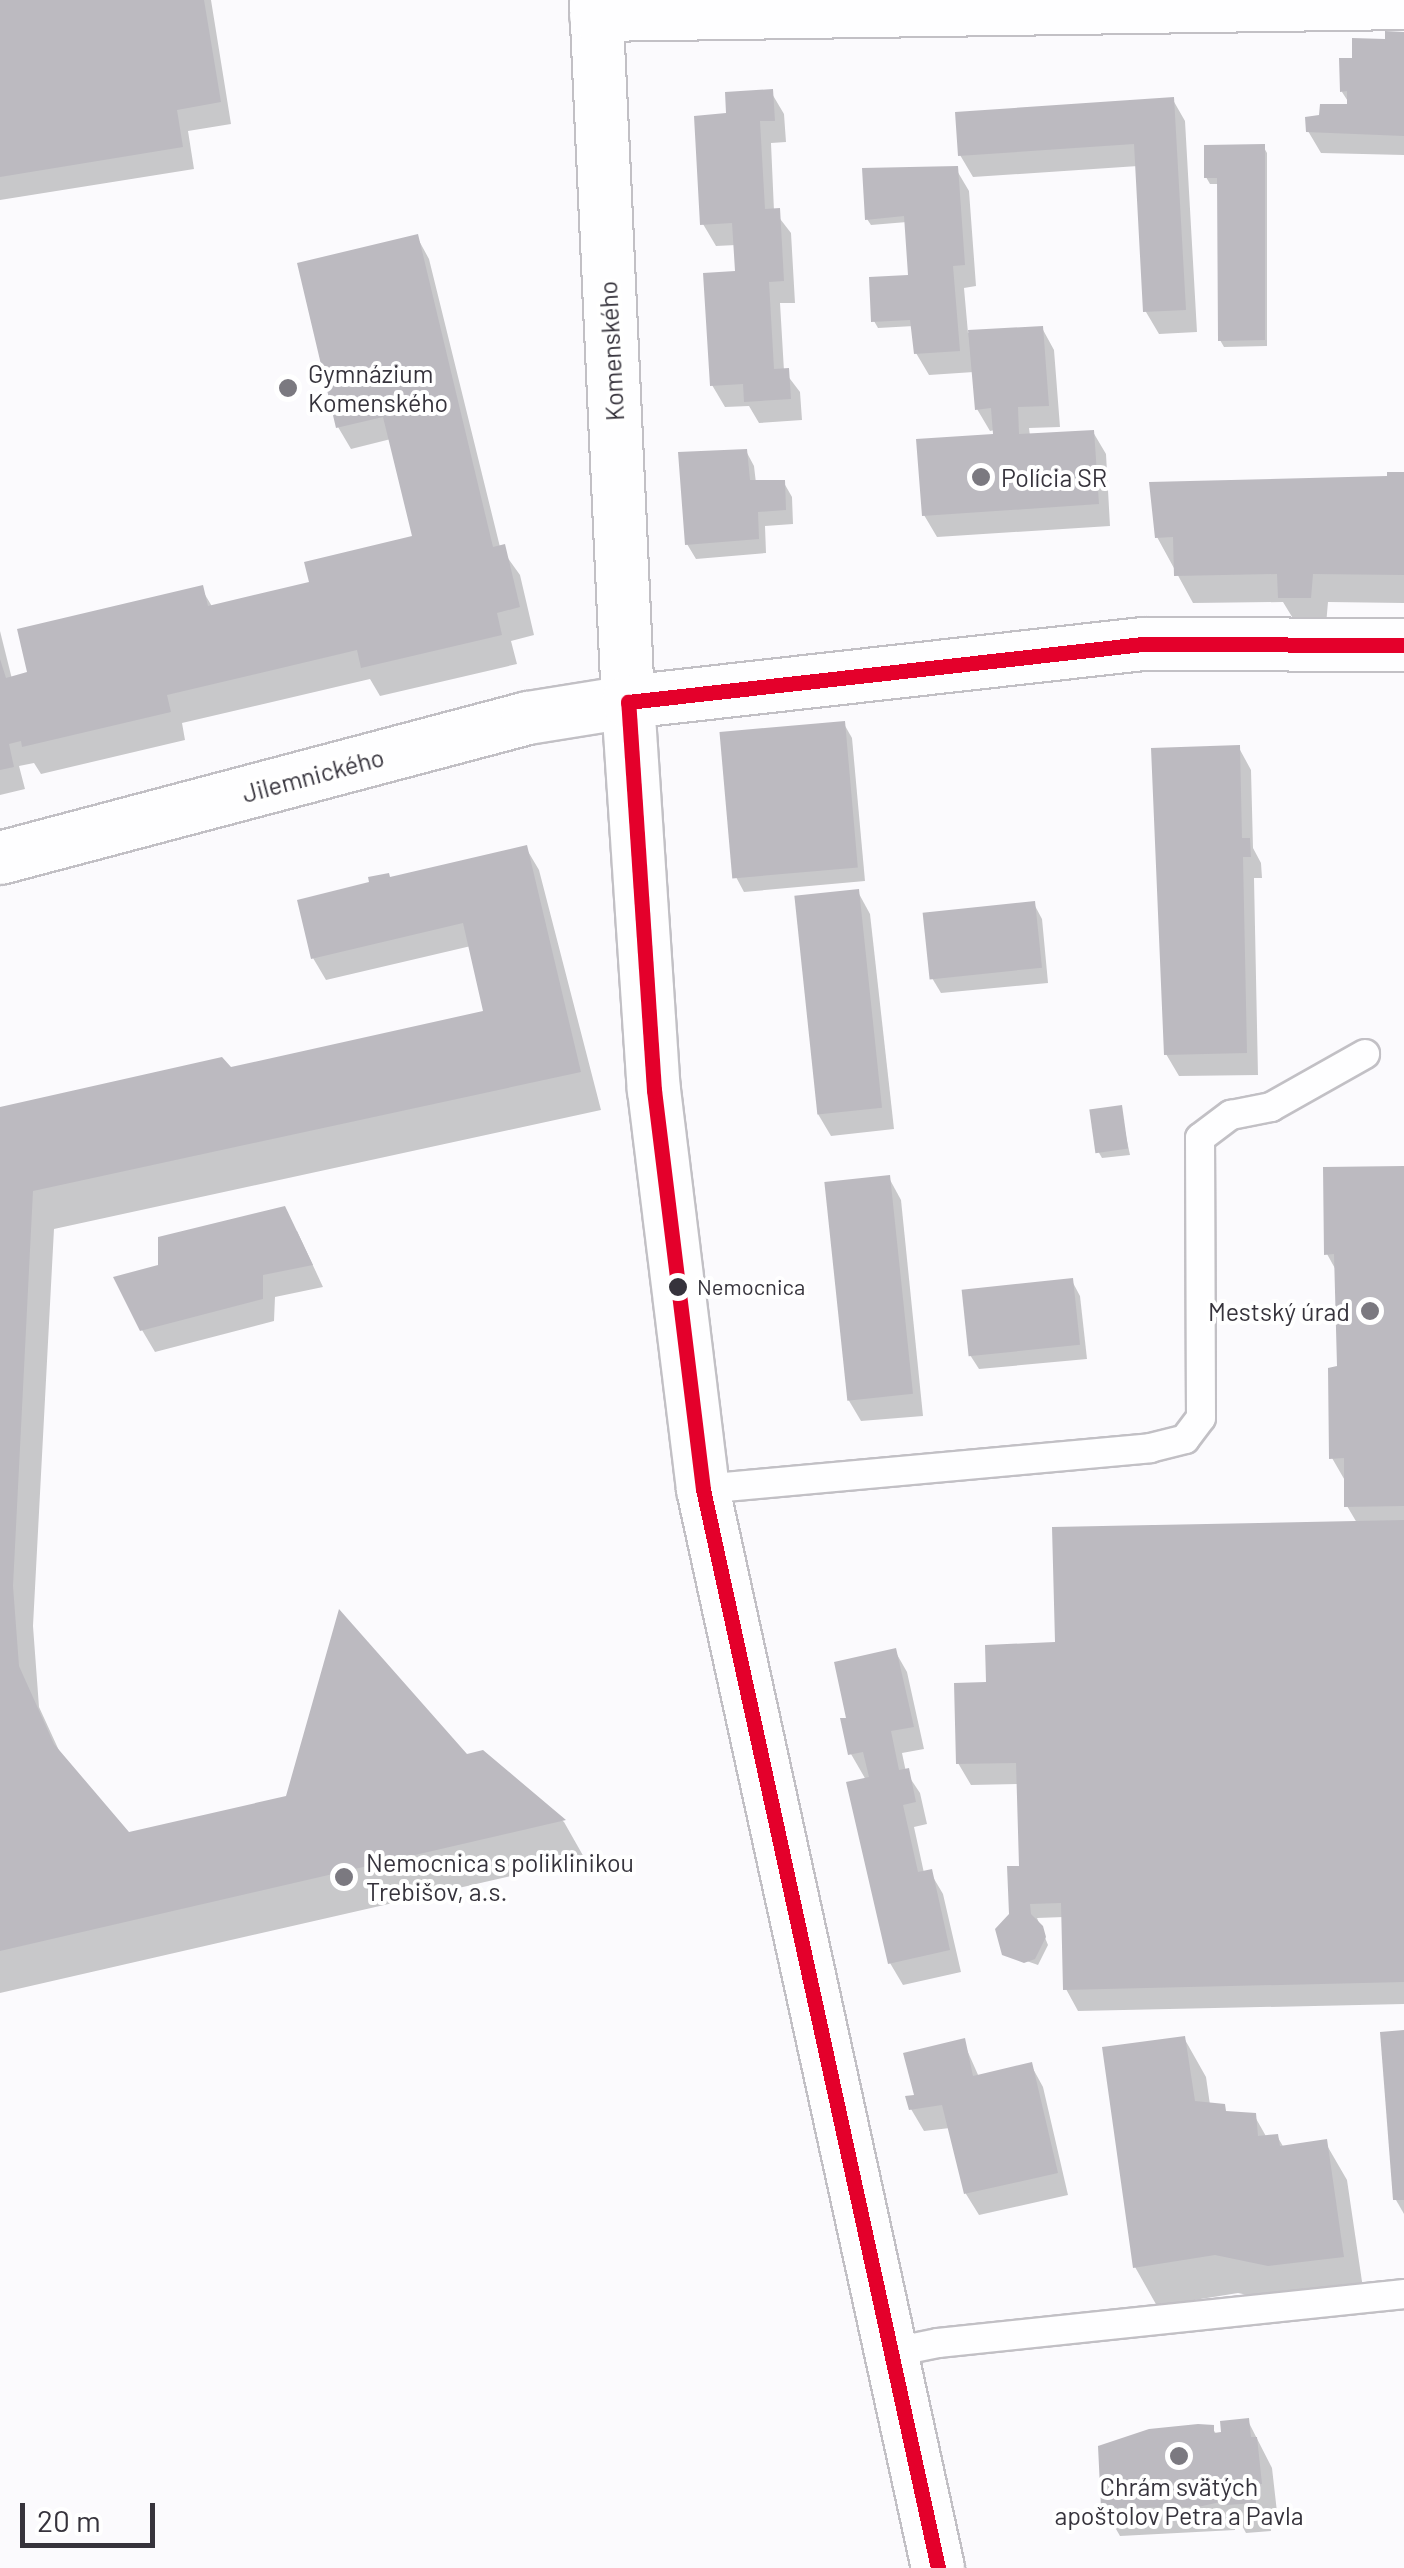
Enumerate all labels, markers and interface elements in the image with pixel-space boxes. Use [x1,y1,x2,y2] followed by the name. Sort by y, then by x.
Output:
[592,280,630,422] street label: Komenského
[308,359,448,418] place label: Gymnázium Komenského
[277,377,299,399] marker: Gymnázium Komenského
[1001,462,1107,492] place label: Polícia SR
[970,466,992,488] marker: Polícia SR
[239,742,387,808] street label: Jilemnického
[697,1274,805,1300] place label: Nemocnica
[668,1277,688,1297] marker: Nemocnica
[1208,1296,1350,1326] place label: Mestský úrad
[1359,1300,1381,1322] marker: Mestský úrad
[366,1848,634,1907] place label: Nemocnica s poliklinikou Trebišov, a.s.
[331,1864,357,1890] marker: Nemocnica s poliklinikou Trebišov, a.s.
[1168,2445,1190,2467] marker: Chrám svätých apoštolov Petra a Pavla
[1054,2472,1304,2531] place label: Chrám svätých apoštolov Petra a Pavla
[25,2483,160,2545] scale bar
[37,2502,101,2538] text: 20 m

